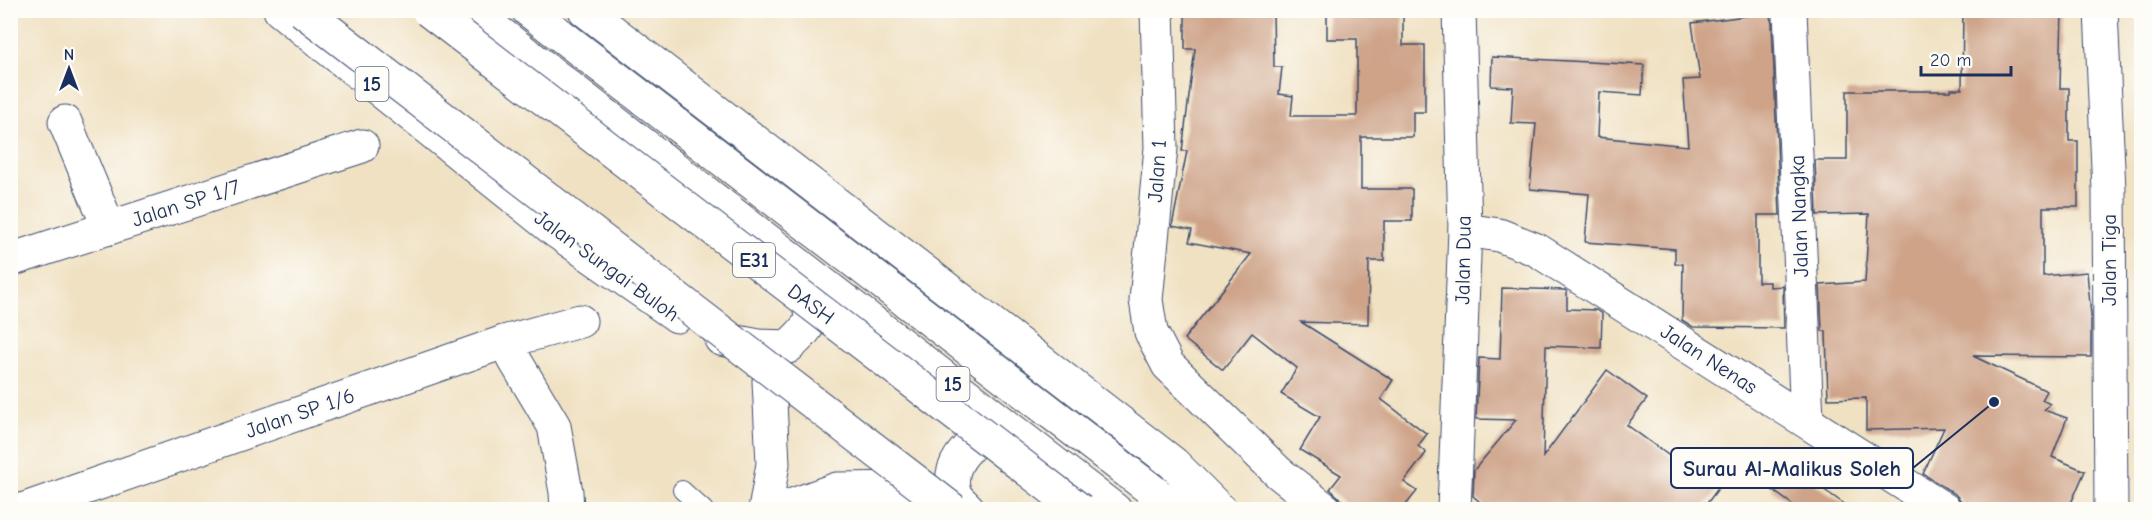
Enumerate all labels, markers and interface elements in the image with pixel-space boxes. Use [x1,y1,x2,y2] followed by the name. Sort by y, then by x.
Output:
[39,39,99,99] north arrow
[1921,39,2011,77] scale bar
[64,46,74,64] text: N
[1930,50,1971,71] text: 20 m
[356,67,388,101] road number: 15
[1143,139,1171,203] street label: Jalan 1
[1785,154,1813,278] street label: Jalan Nangka
[129,174,243,232] street label: Jalan SP 1/7
[530,205,684,327] street label: Jalan Sungai Buloh
[2097,214,2121,306] street label: Jalan Tiga
[1450,215,1476,305] street label: Jalan Dua
[733,243,775,277] road number: E31
[783,279,839,329] street label: DASH
[1656,319,1762,399] street label: Jalan Nenas
[936,367,970,401] road number: 15
[242,383,358,443] street label: Jalan SP 1/6
[1671,448,1913,488] callout: Surau Al-Malikus Soleh
[1683,456,1901,482] text: Surau Al-Malikus Soleh

